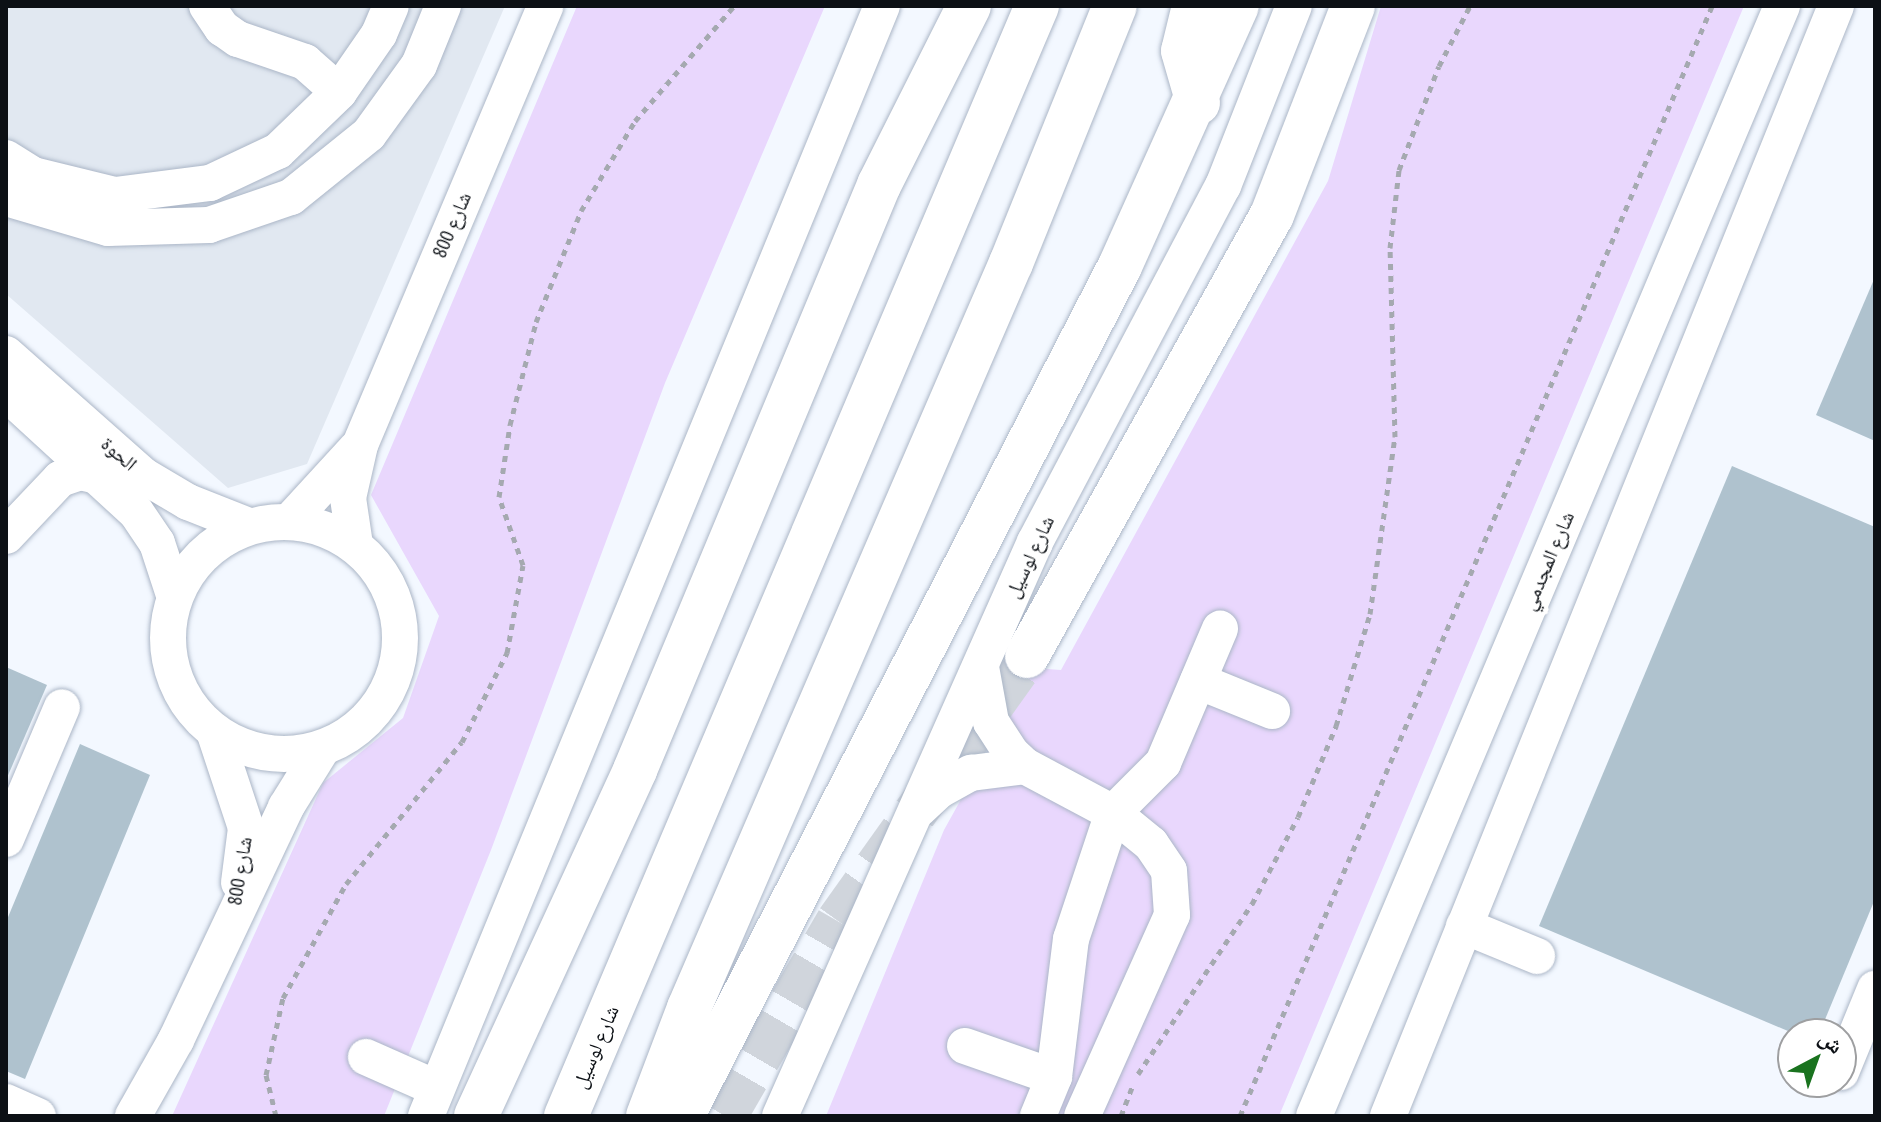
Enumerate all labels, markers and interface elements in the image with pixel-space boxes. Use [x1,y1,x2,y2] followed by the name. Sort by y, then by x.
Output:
[427,188,477,262] street label: شارع 800
[96,432,142,476] street label: الحوة
[1516,508,1580,614] street label: شارع المجدمي
[1001,512,1059,602] street label: شارع لوسيل
[223,835,257,907] street label: شارع 800
[568,1002,624,1092] street label: شارع لوسيل
[1777,1018,1857,1098] north arrow
[1813,1023,1849,1060] text: ش

